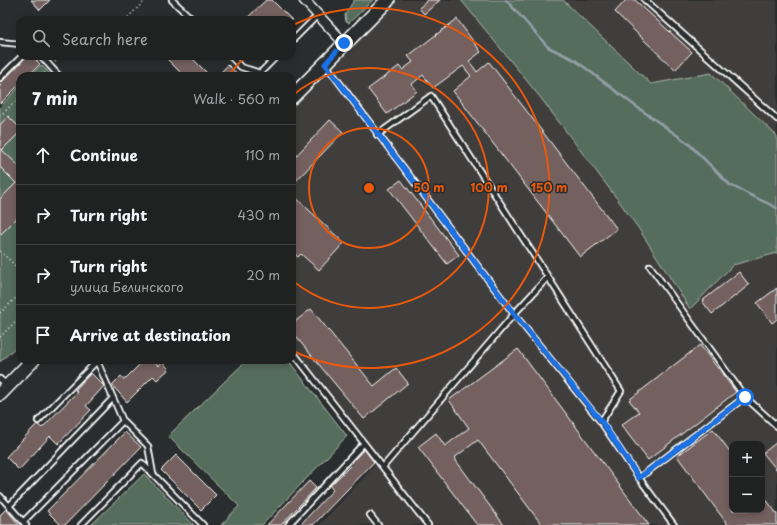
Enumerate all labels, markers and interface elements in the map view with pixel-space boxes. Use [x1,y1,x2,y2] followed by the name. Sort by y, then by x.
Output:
[16,16,296,60] search box
[30,27,52,49] icon: search
[62,27,148,50] text: Search here
[335,34,353,52] route end
[32,85,78,111] text: 7 min
[193,89,280,108] text: Walk · 560 m
[70,143,138,166] text: Continue
[32,144,54,166] icon: ahead
[245,145,280,164] text: 110 m
[413,178,445,196] text: 50 m
[470,178,508,196] text: 100 m
[531,178,567,196] text: 150 m
[362,181,376,195] centre of rings
[70,203,147,226] text: Turn right
[32,204,54,226] icon: right
[238,205,280,224] text: 430 m
[70,254,147,277] text: Turn right
[32,264,54,286] icon: right
[246,265,280,284] text: 20 m
[70,277,184,296] text: улица Белинского
[70,323,231,346] text: Arrive at destination
[32,324,54,346] icon: arrive
[736,388,754,406] route start
[729,441,765,513] map controls
[729,441,765,477] button: +
[729,477,765,513] button: −

